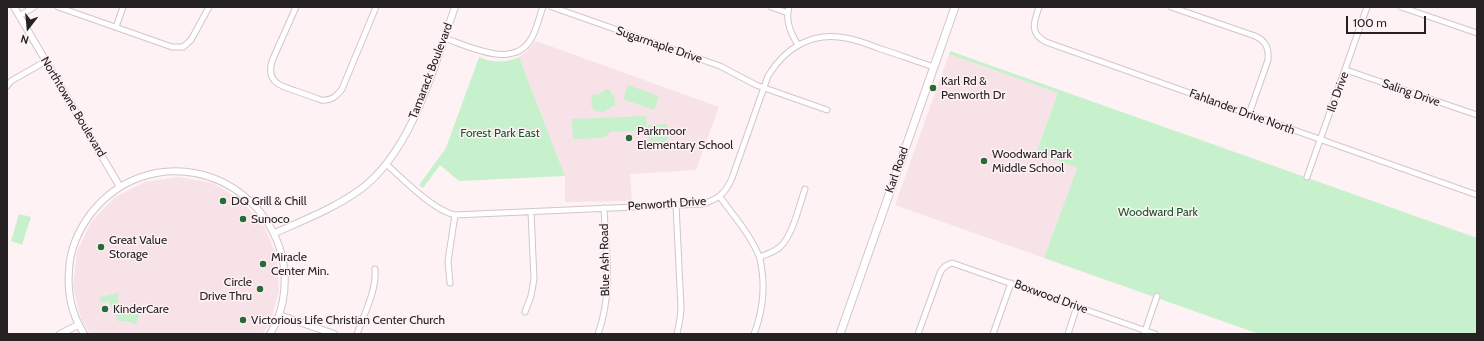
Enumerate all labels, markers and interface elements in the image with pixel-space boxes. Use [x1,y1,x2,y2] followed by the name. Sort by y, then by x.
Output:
[8,8,48,48] north arrow
[1348,8,1428,34] scale bar
[1353,15,1387,30] text: 100 m
[406,21,456,121] street label: Tamarack Boulevard
[614,24,704,66] street label: Sugarmaple Drive
[19,32,30,47] text: N
[37,54,109,160] street label: Northtowne Boulevard
[1324,70,1352,114] street label: Ilo Drive
[941,74,1005,102] place label: Karl Rd & Penworth Dr
[1380,76,1442,110] street label: Saling Drive
[928,83,938,93] marker: Karl Rd & Penworth Dr
[1187,86,1297,138] street label: Fahlander Drive North
[637,124,733,152] place label: Parkmoor Elementary School
[460,126,540,140] park label: Forest Park East
[624,133,634,143] marker: Parkmoor Elementary School
[882,145,912,195] street label: Karl Road
[992,147,1072,175] place label: Woodward Park Middle School
[979,156,989,166] marker: Woodward Park Middle School
[231,194,306,208] place label: DQ Grill & Chill
[627,194,707,214] street label: Penworth Drive
[218,196,228,206] marker: DQ Grill & Chill
[1118,205,1198,219] park label: Woodward Park
[251,212,289,226] place label: Sunoco
[238,214,248,224] marker: Sunoco
[597,224,613,296] street label: Blue Ash Road
[109,233,167,261] place label: Great Value Storage
[96,242,106,252] marker: Great Value Storage
[271,250,329,278] place label: Miracle Center Min.
[258,259,268,269] marker: Miracle Center Min.
[199,275,252,303] place label: Circle Drive Thru
[1012,277,1090,317] street label: Boxwood Drive
[255,284,265,294] marker: Circle Drive Thru
[113,302,169,316] place label: KinderCare
[100,304,110,314] marker: KinderCare
[251,313,445,327] place label: Victorious Life Christian Center Church
[238,315,248,325] marker: Victorious Life Christian Center Church

